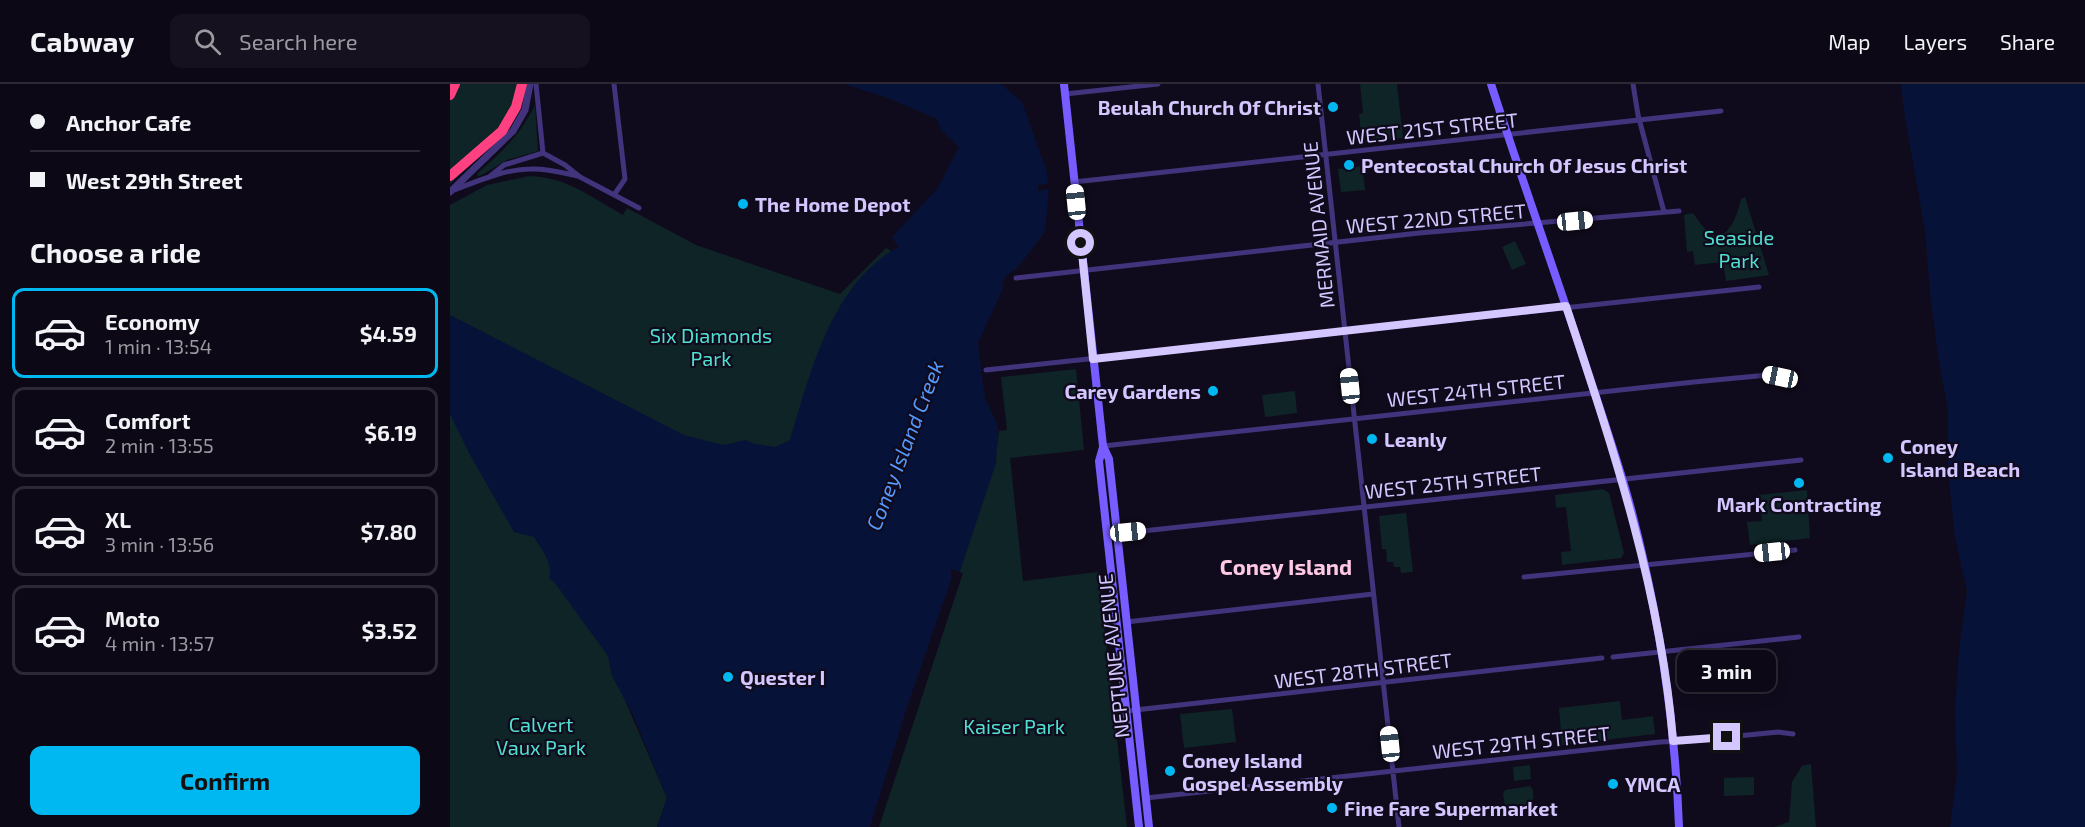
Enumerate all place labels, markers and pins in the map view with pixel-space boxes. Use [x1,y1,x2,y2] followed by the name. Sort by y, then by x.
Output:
[1098,95,1321,119] place label: Beulah Church Of Christ
[1326,100,1340,114] marker: Beulah Church Of Christ
[1361,153,1687,177] place label: Pentecostal Church Of Jesus Christ
[1342,158,1356,172] marker: Pentecostal Church Of Jesus Christ
[755,192,910,216] place label: The Home Depot
[736,197,750,211] marker: The Home Depot
[1064,379,1201,404] place label: Carey Gardens
[1206,384,1220,398] marker: Carey Gardens
[1384,427,1447,452] place label: Leanly
[1365,432,1379,446] marker: Leanly
[1900,434,2020,481] place label: Coney Island Beach
[1881,451,1895,465] marker: Coney Island Beach
[1792,476,1806,490] marker: Mark Contracting
[1717,492,1882,516] place label: Mark Contracting
[740,665,825,690] place label: Quester I
[721,670,735,684] marker: Quester I
[1182,748,1344,796] place label: Coney Island Gospel Assembly
[1163,764,1177,778] marker: Coney Island Gospel Assembly
[1625,772,1681,796] place label: YMCA
[1606,777,1620,791] marker: YMCA
[1344,796,1558,820] place label: Fine Fare Supermarket
[1325,801,1339,815] marker: Fine Fare Supermarket

